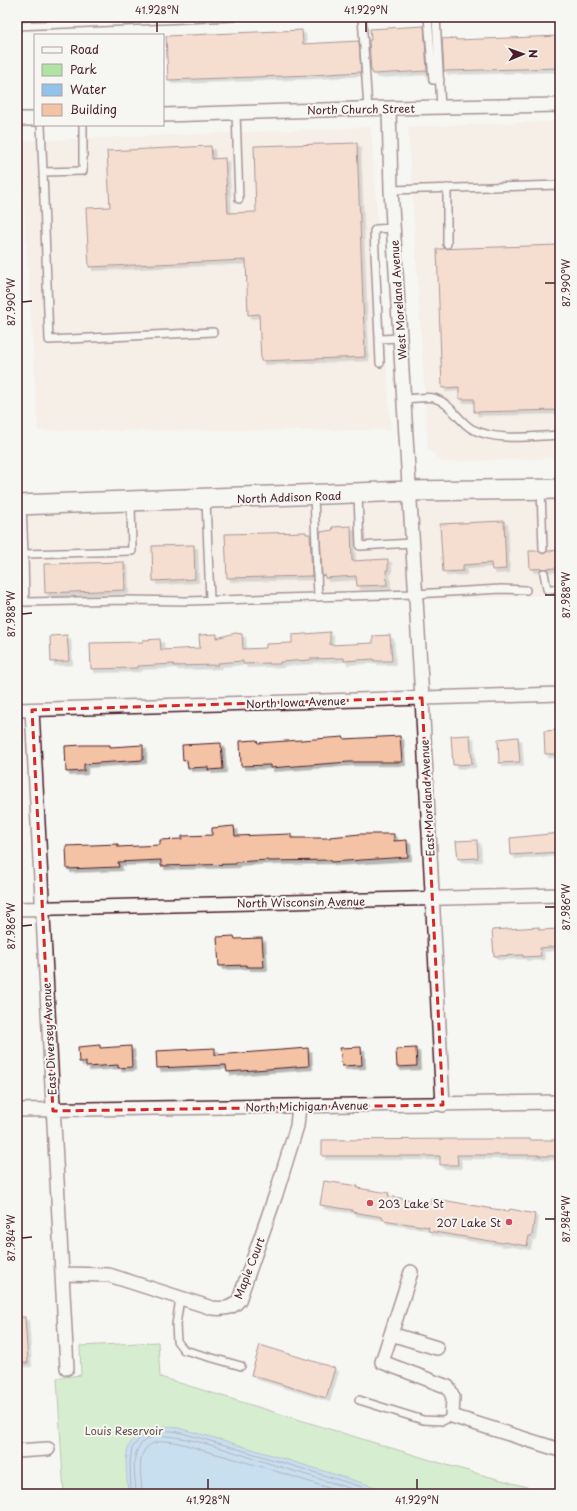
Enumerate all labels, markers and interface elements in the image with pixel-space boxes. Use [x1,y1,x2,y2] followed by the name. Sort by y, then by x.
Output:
[135,2,179,17] text: 41.928°N
[344,2,388,17] text: 41.929°N
[34,34,164,126] legend
[503,34,543,74] north arrow
[70,40,99,58] text: Road
[525,49,542,59] text: N
[70,60,97,78] text: Park
[70,80,107,98] text: Water
[70,100,117,118] text: Building
[307,100,416,118] street label: North Church Street
[385,240,411,360] street label: West Moreland Avenue
[558,258,573,307] text: 87.990°W
[3,277,18,326] text: 87.990°W
[236,487,342,507] street label: North Addison Road
[558,571,573,618] text: 87.988°W
[3,590,18,637] text: 87.988°W
[246,692,346,712] street label: North Iowa Avenue
[415,739,439,857] street label: East Moreland Avenue
[558,883,573,930] text: 87.986°W
[237,892,365,912] street label: North Wisconsin Avenue
[3,902,18,949] text: 87.986°W
[38,982,60,1096] street label: East Diversey Avenue
[245,1096,369,1116] street label: North Michigan Avenue
[378,1195,444,1212] place label: 203 Lake St
[558,1195,573,1242] text: 87.984°W
[365,1198,375,1208] marker: 203 Lake St
[3,1214,18,1261] text: 87.984°W
[437,1214,502,1231] place label: 207 Lake St
[504,1217,514,1227] marker: 207 Lake St
[229,1234,269,1301] street label: Maple Court
[85,1422,164,1439] park label: Louis Reservoir
[186,1492,230,1507] text: 41.928°N
[395,1492,439,1507] text: 41.929°N

